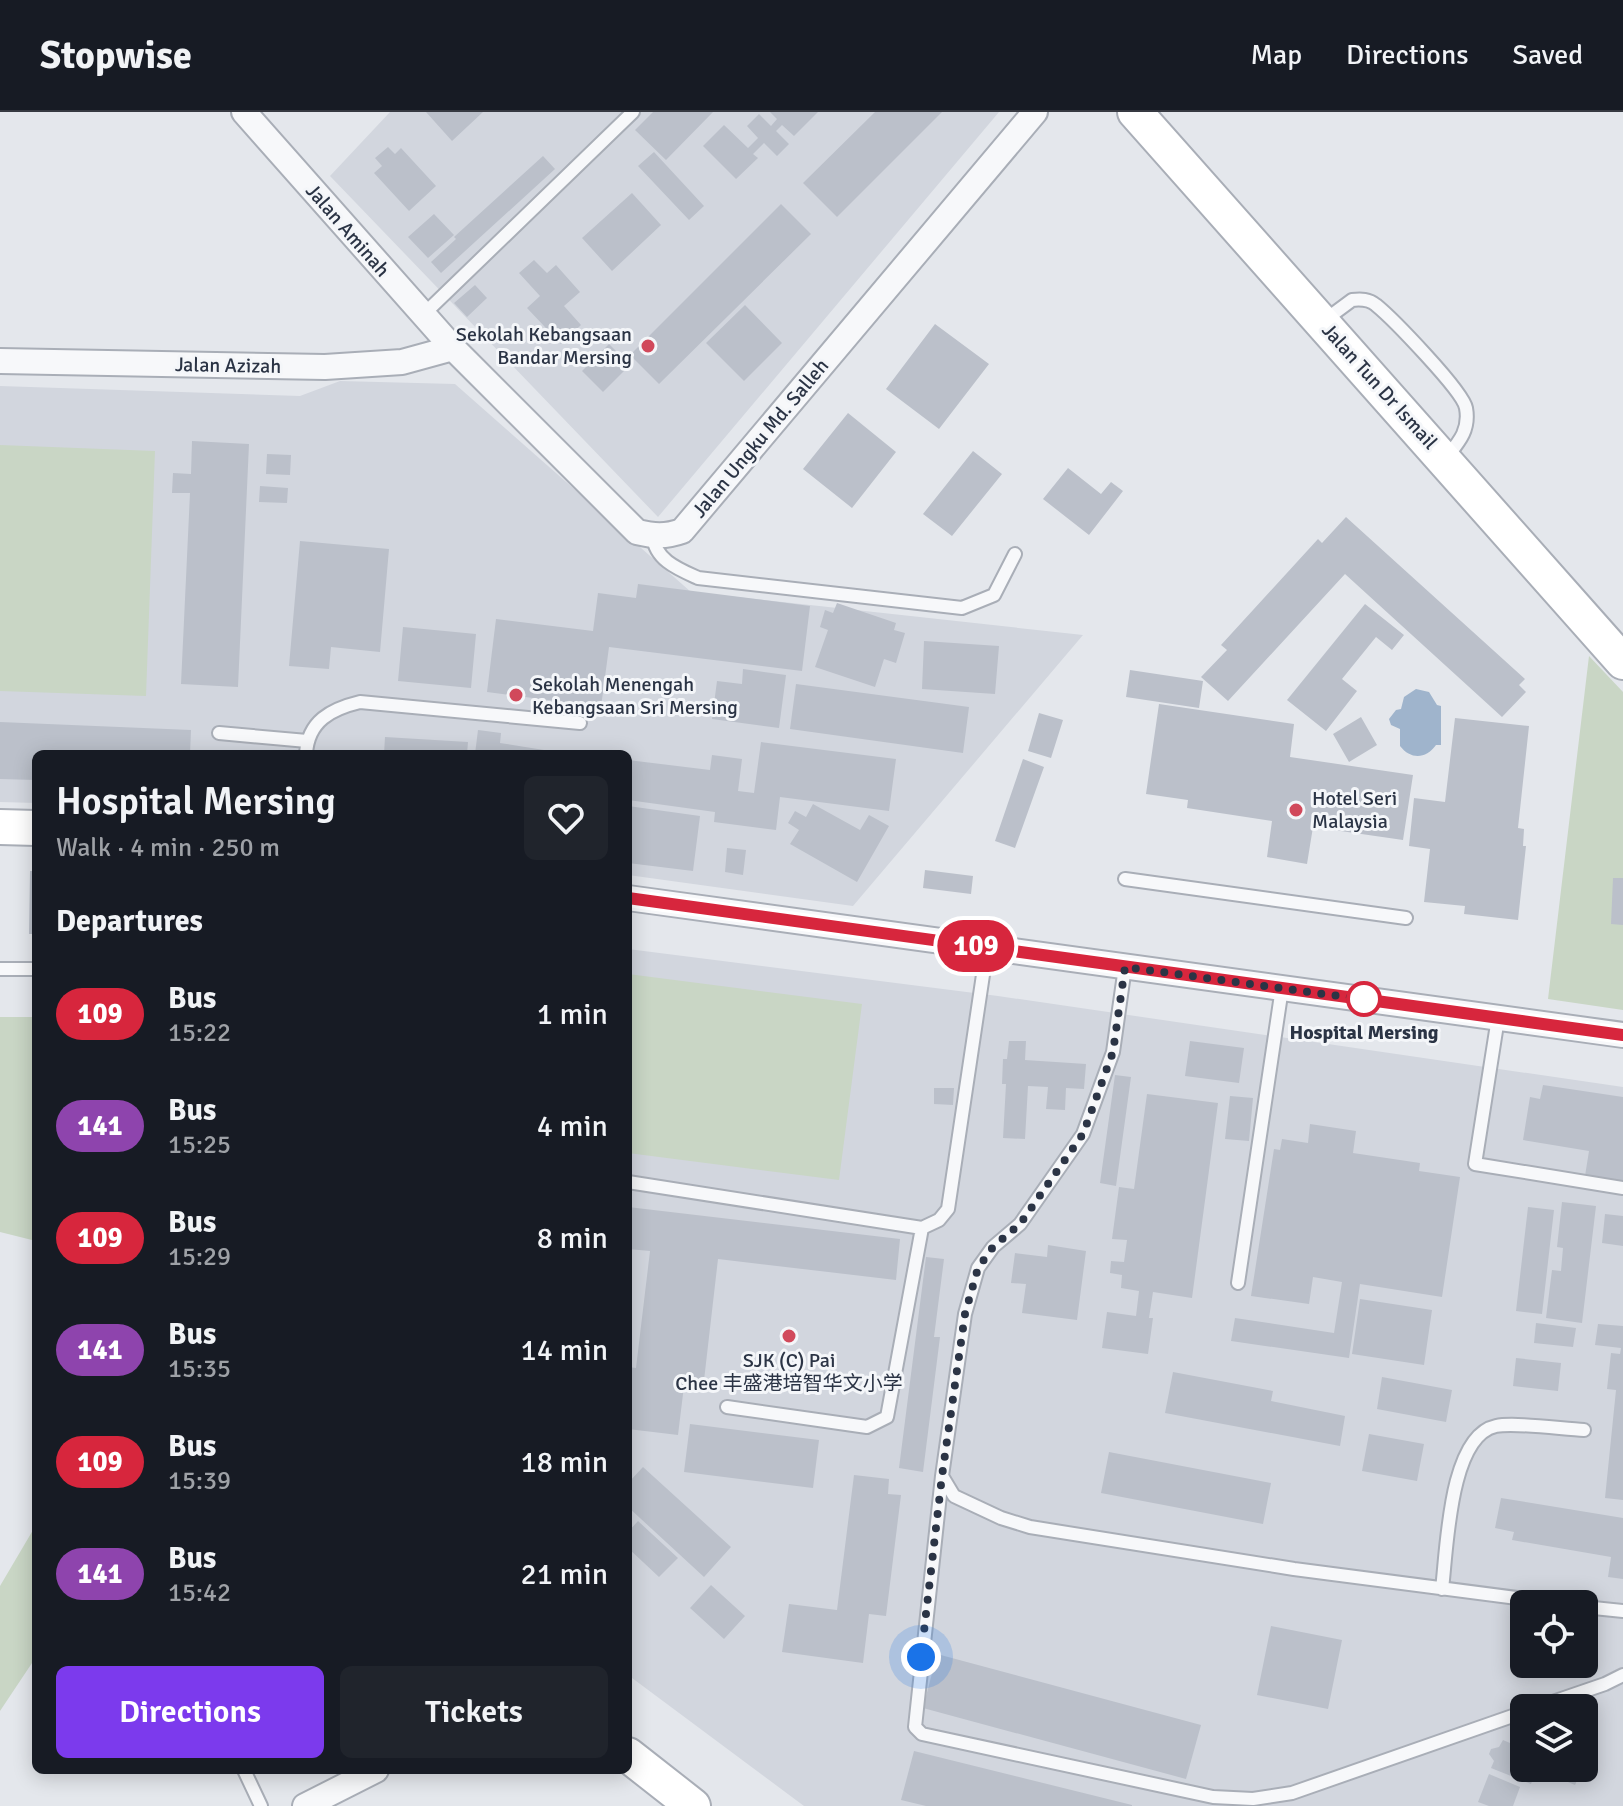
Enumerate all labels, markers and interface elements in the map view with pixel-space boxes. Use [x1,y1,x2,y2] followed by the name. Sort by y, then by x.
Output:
[40,32,192,79] text: Stopwise
[1250,38,1302,72] text: Map
[1346,38,1468,72] text: Directions
[1512,38,1583,72] text: Saved
[300,179,395,282] street label: Jalan Aminah
[1316,318,1443,455] street label: Jalan Tun Dr Ismail
[456,322,632,370] place label: Sekolah Kebangsaan Bandar Mersing
[639,337,657,355] marker: Sekolah Kebangsaan Bandar Mersing
[175,352,281,379] street label: Jalan Azizah
[687,354,834,523] street label: Jalan Ungku Md. Salleh
[532,672,738,720] place label: Sekolah Menengah Kebangsaan Sri Mersing
[507,686,525,704] marker: Sekolah Menengah Kebangsaan Sri Mersing
[524,776,608,860] button: heart
[56,778,336,825] text: Hospital Mersing
[1312,786,1397,834] place label: Hotel Seri Malaysia
[1287,801,1305,819] marker: Hotel Seri Malaysia
[56,832,280,864] text: Walk · 4 min · 250 m
[56,903,203,940] text: Departures
[930,920,1022,972] line badge: 109
[953,929,999,963] text: 109
[168,980,216,1017] text: Bus
[1347,982,1381,1016] marker: Hospital Mersing
[537,996,608,1033] text: 1 min
[77,997,123,1031] text: 109
[168,1017,231,1049] text: 15:22
[1289,1020,1439,1045] place label: Hospital Mersing
[168,1092,216,1129] text: Bus
[537,1108,608,1145] text: 4 min
[77,1109,123,1143] text: 141
[168,1129,231,1161] text: 15:25
[168,1204,216,1241] text: Bus
[537,1220,608,1257] text: 8 min
[77,1221,123,1255] text: 109
[168,1241,231,1273] text: 15:29
[168,1316,216,1353] text: Bus
[780,1327,798,1345] marker: SJK (C) Pai Chee 丰盛港培智华文小学
[521,1332,608,1369] text: 14 min
[77,1333,123,1367] text: 141
[675,1348,903,1396] place label: SJK (C) Pai Chee 丰盛港培智华文小学
[168,1353,231,1385] text: 15:35
[168,1428,216,1465] text: Bus
[521,1444,608,1481] text: 18 min
[77,1445,123,1479] text: 109
[168,1465,231,1497] text: 15:39
[168,1540,216,1577] text: Bus
[521,1556,608,1593] text: 21 min
[77,1557,123,1591] text: 141
[168,1577,231,1609] text: 15:42
[1510,1590,1598,1782] map controls
[1510,1590,1598,1678] button: locate
[901,1637,941,1677] your location
[56,1666,324,1758] button: Directions
[340,1666,608,1758] button: Tickets
[1510,1694,1598,1782] button: layers

